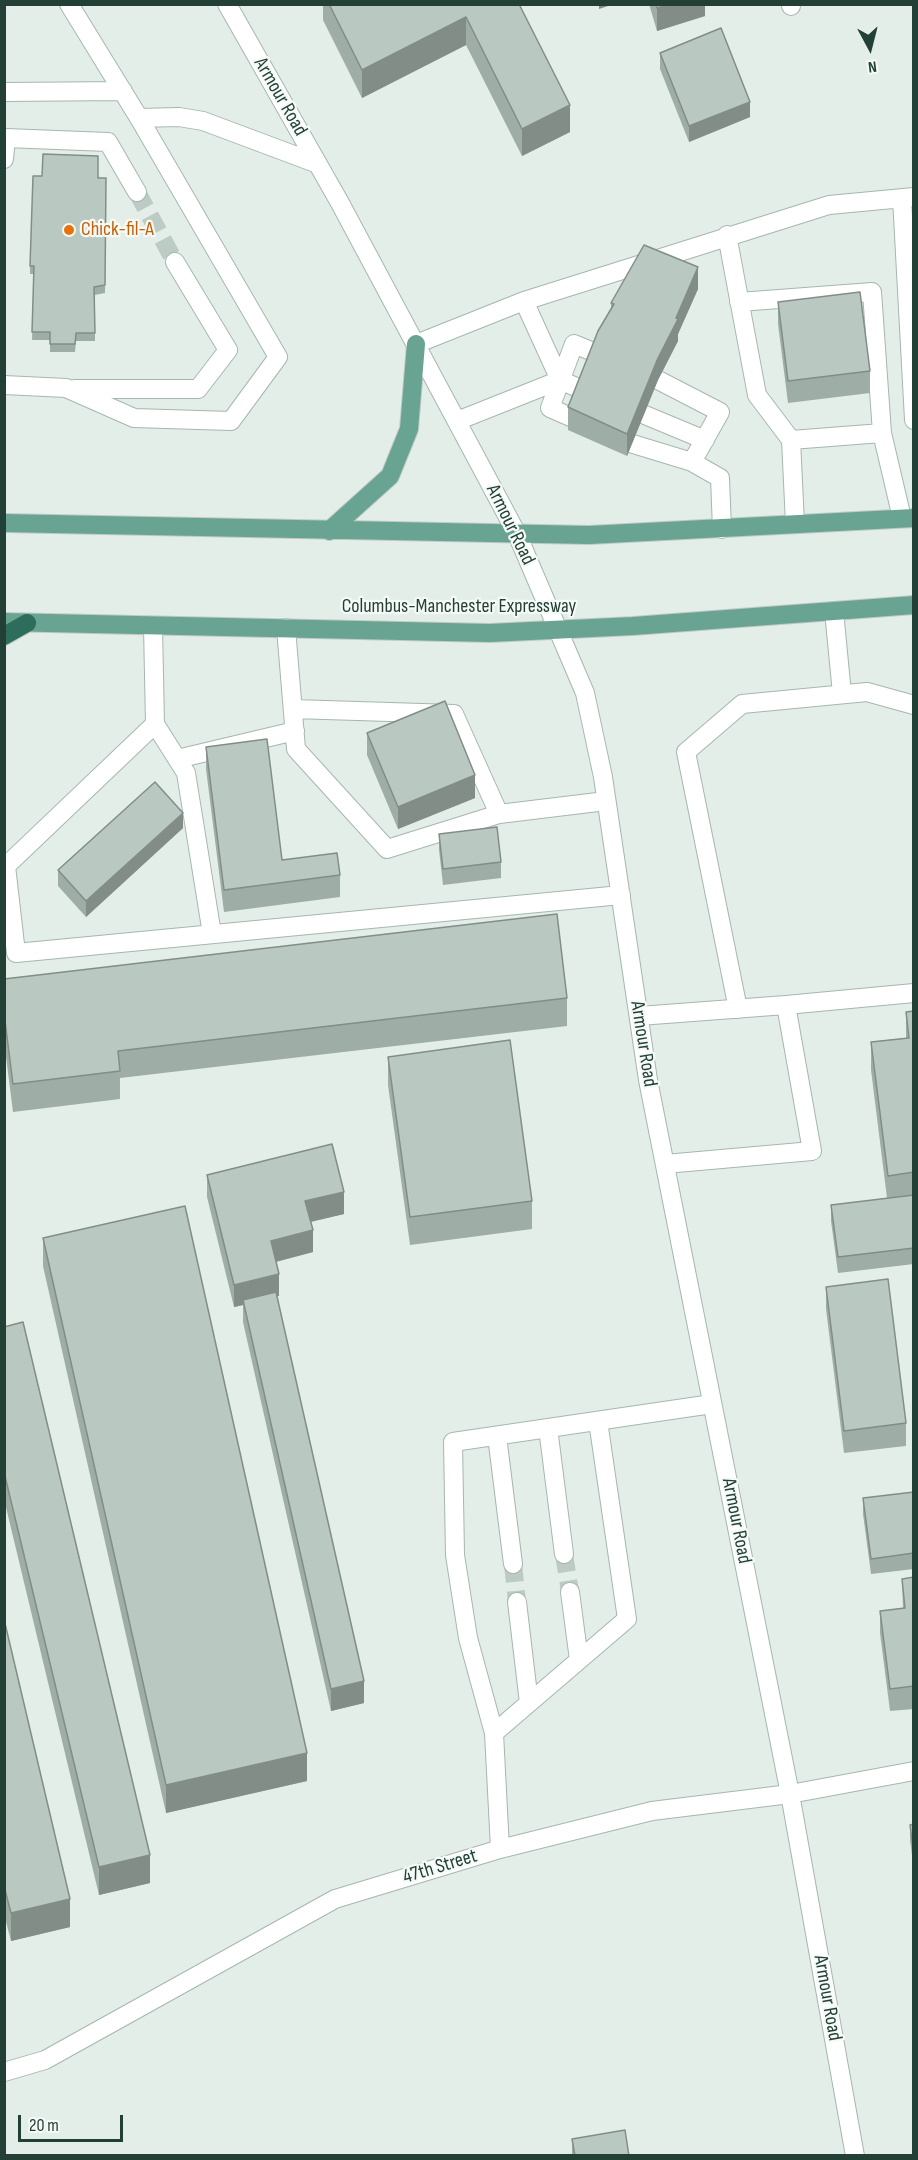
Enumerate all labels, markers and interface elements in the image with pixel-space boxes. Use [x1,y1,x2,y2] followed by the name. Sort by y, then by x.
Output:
[840,18,900,78] north arrow
[248,54,312,140] street label: Armour Road
[867,56,878,76] text: N
[81,218,154,242] place label: Chick-fil-A
[62,223,76,237] marker: Chick-fil-A
[480,481,540,569] street label: Armour Road
[342,595,576,619] street label: Columbus-Manchester Expressway
[624,999,662,1089] street label: Armour Road
[716,1476,756,1566] street label: Armour Road
[400,1844,480,1890] street label: 47th Street
[808,1953,846,2043] street label: Armour Road
[21,2103,126,2141] scale bar
[29,2115,59,2136] text: 20 m

